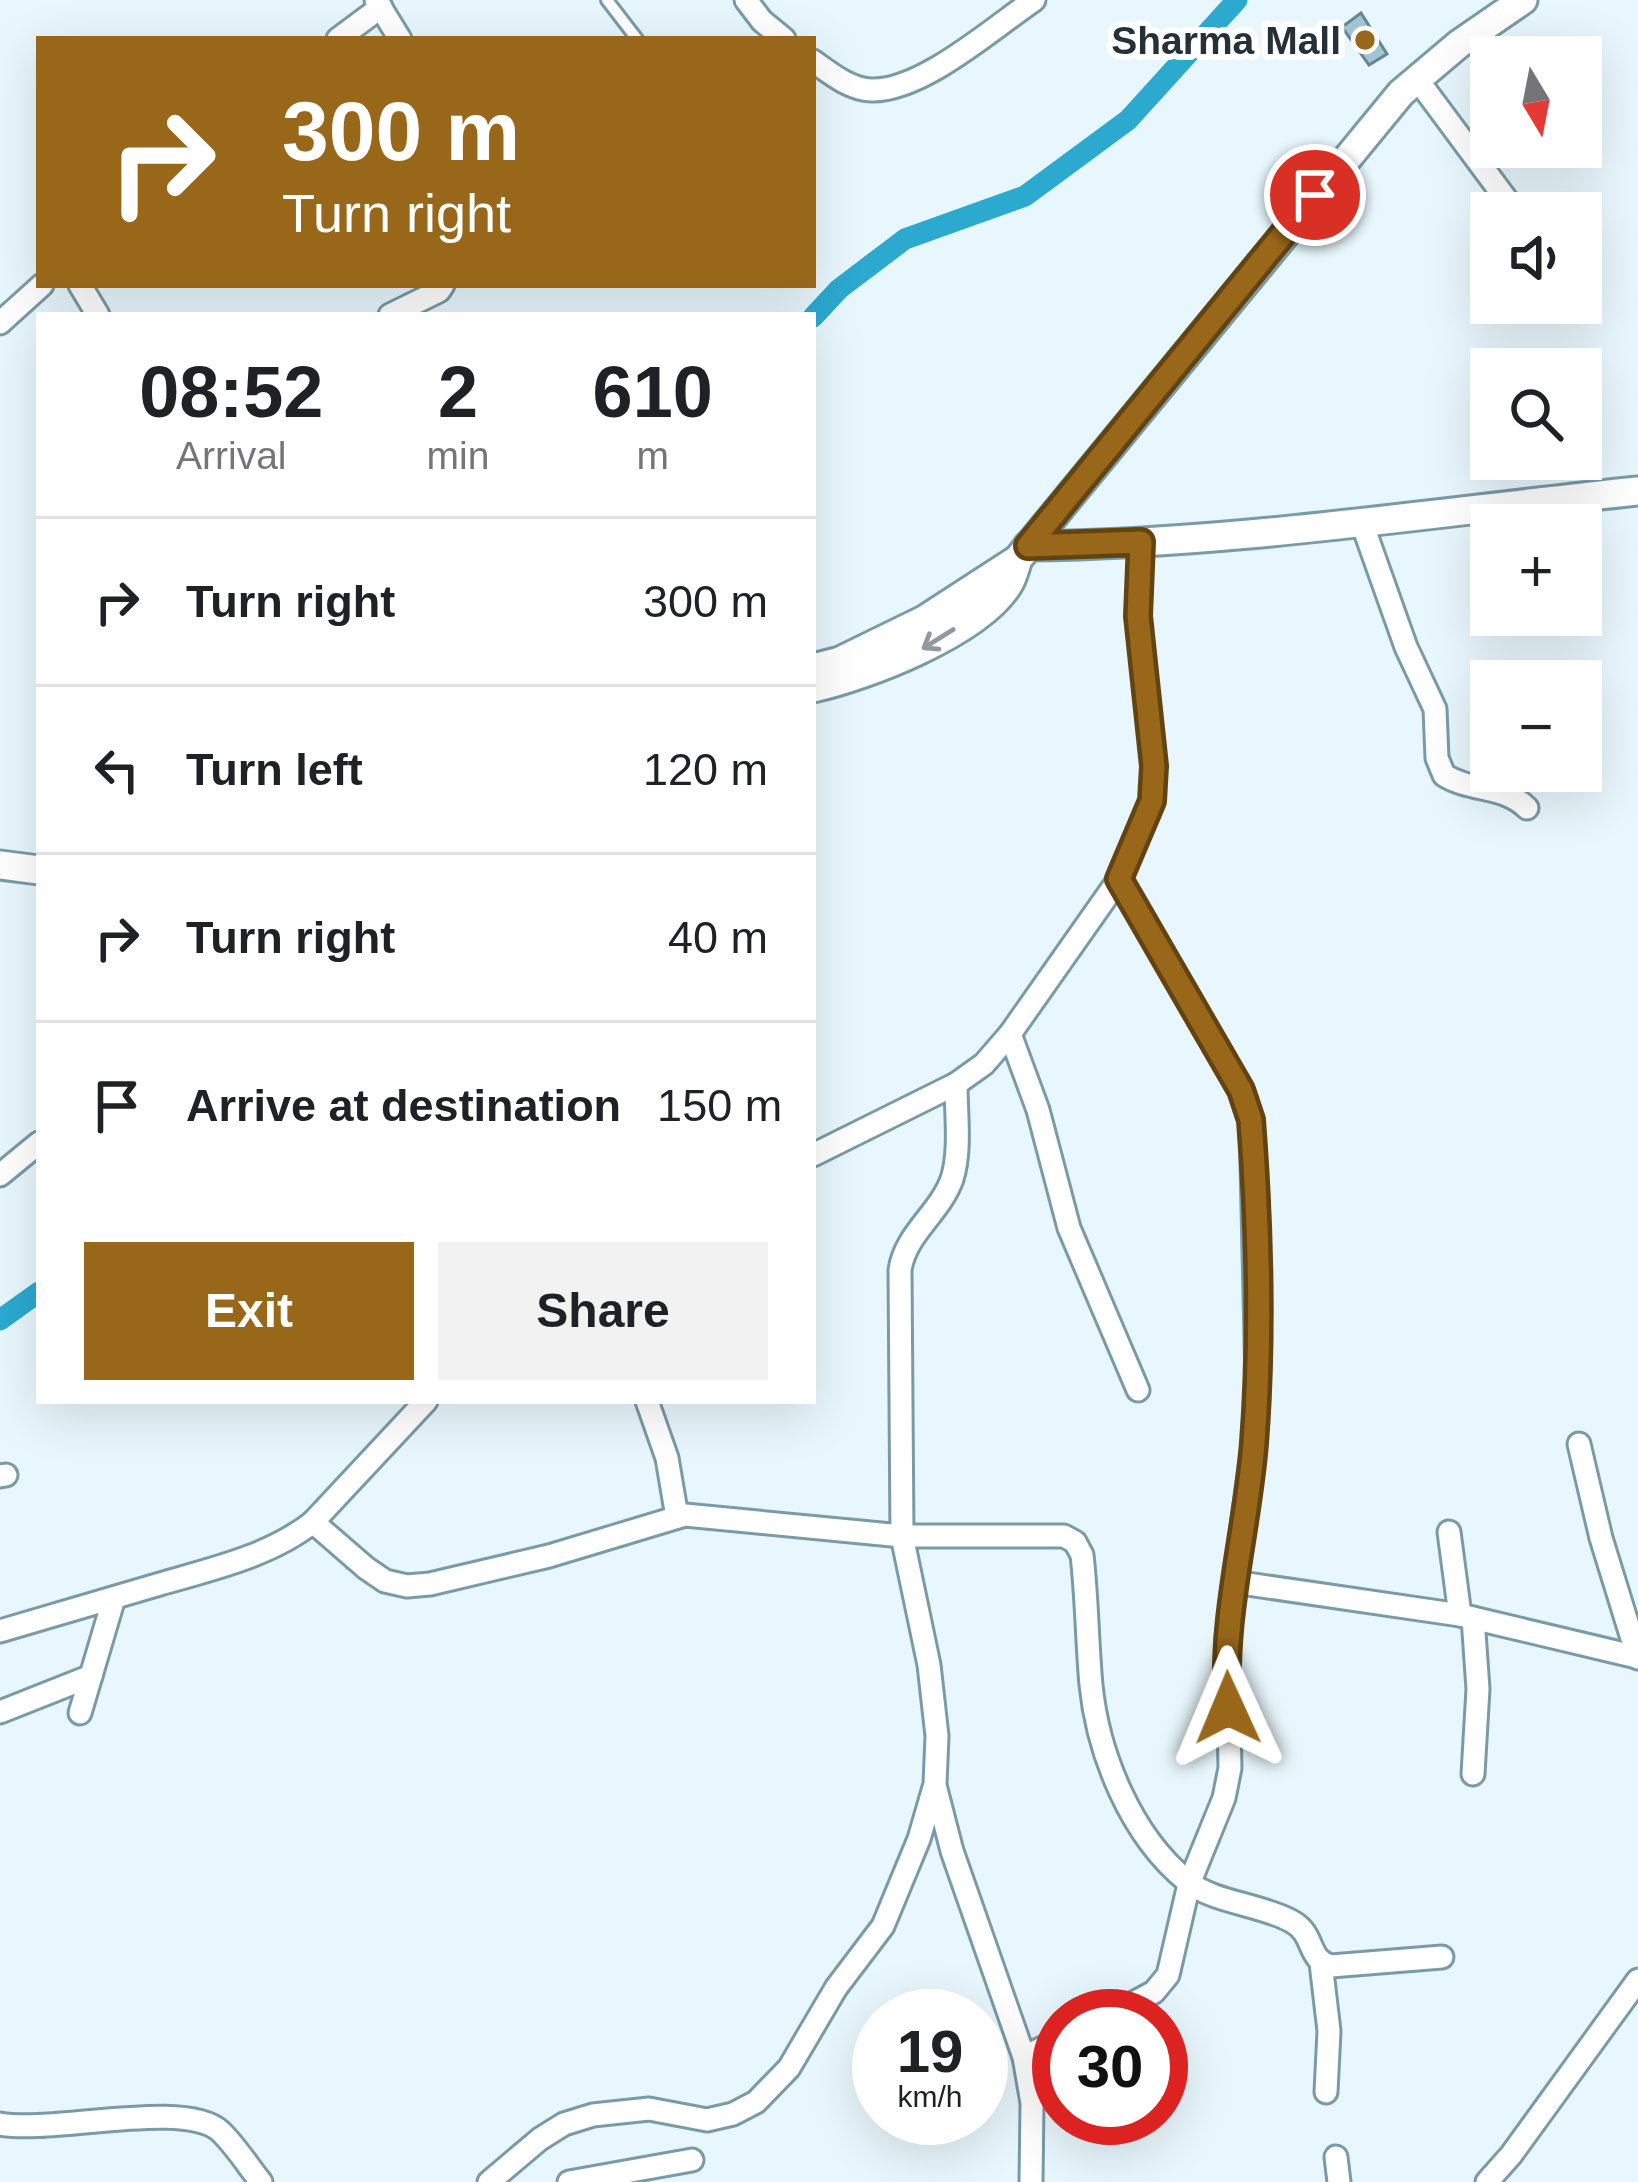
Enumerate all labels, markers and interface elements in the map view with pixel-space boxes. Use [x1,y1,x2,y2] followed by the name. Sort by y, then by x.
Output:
[1111,19,1341,62] place label: Sharma Mall
[1352,27,1378,53] marker: Sharma Mall
[1470,36,1602,168] north arrow
[1470,36,1602,792] map controls
[84,84,240,240] icon: right
[282,84,520,178] text: 300 m
[1264,144,1366,246] pin
[1282,162,1348,228] icon: arrive
[282,183,511,243] text: Turn right
[1470,192,1602,324] button: sound
[1470,348,1602,480] button: search
[139,352,323,432] text: 08:52
[438,352,478,432] text: 2
[593,352,713,432] text: 610
[176,434,287,477] text: Arrival
[427,434,489,477] text: min
[636,434,669,477] text: m
[1470,504,1602,636] button: +
[84,569,150,635] icon: right
[186,576,395,627] text: Turn right
[643,576,768,627] text: 300 m
[922,627,956,651] one-way arrow
[1470,660,1602,792] button: −
[84,737,150,803] icon: left
[186,744,363,795] text: Turn left
[643,744,768,795] text: 120 m
[84,905,150,971] icon: right
[186,912,395,963] text: Turn right
[668,912,768,963] text: 40 m
[84,1073,150,1139] icon: arrive
[186,1080,621,1131] text: Arrive at destination
[657,1080,782,1131] text: 150 m
[84,1242,414,1380] button: Exit
[438,1242,768,1380] button: Share
[1165,1645,1291,1771] position arrow
[1032,1989,1188,2145] speed limit sign: 30
[897,2018,963,2085] text: 19
[897,2080,963,2113] text: km/h

